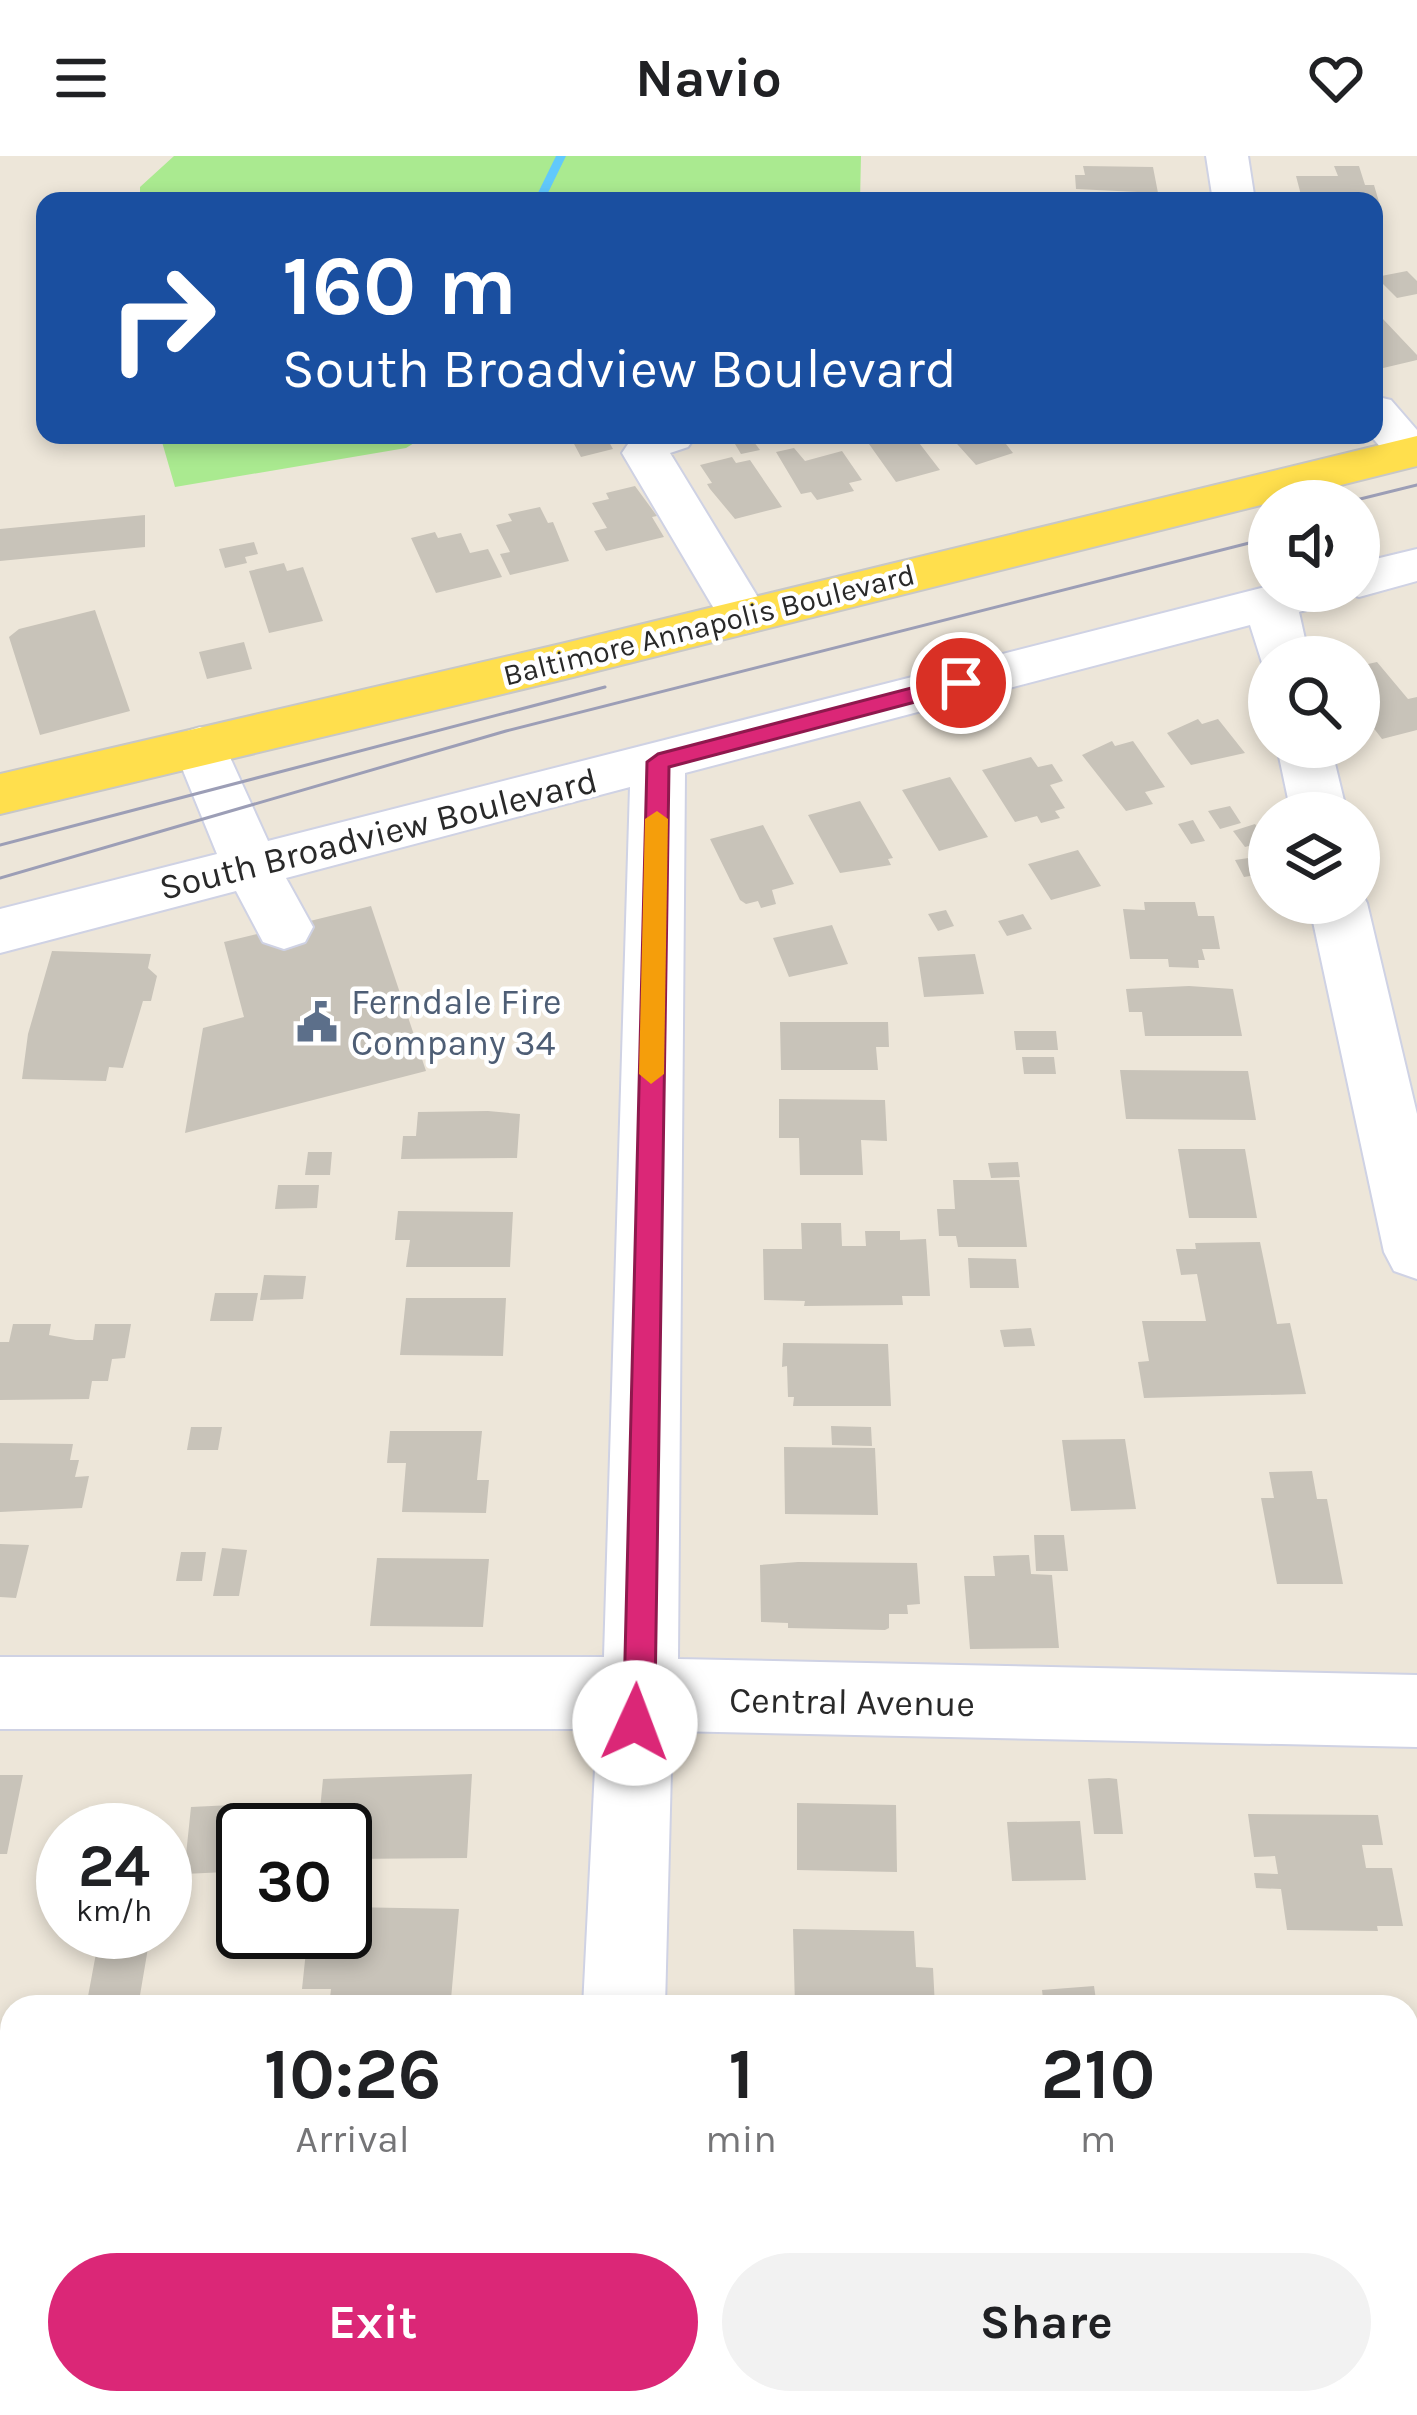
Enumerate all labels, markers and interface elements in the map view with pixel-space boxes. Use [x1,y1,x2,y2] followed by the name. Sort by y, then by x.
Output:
[48,45,114,111] icon: menu
[1303,45,1369,111] icon: heart
[635,46,782,110] text: Navio
[282,237,517,335] text: 160 m
[84,240,240,396] icon: right
[282,337,957,401] text: South Broadview Boulevard
[1248,480,1380,924] map controls
[1248,480,1380,612] button: sound
[499,556,919,694] street label: Baltimore Annapolis Boulevard
[910,632,1012,734] pin
[1248,636,1380,768] button: search
[928,650,994,716] icon: arrive
[155,759,602,909] street label: South Broadview Boulevard
[1248,792,1380,924] button: layers
[351,981,561,1064] place label: Ferndale Fire Company 34
[294,999,340,1045] public building icon: Ferndale Fire Company 34
[572,1660,698,1786] position arrow
[729,1679,975,1725] street label: Central Avenue
[216,1803,372,1959] speed limit sign: 30
[78,1831,150,1901] text: 24
[76,1893,152,1929] text: km/h
[264,2032,442,2116] text: 10:26
[728,2032,754,2116] text: 1
[1041,2032,1155,2116] text: 210
[295,2116,410,2162] text: Arrival
[705,2116,777,2162] text: min
[1080,2116,1116,2162] text: m
[48,2253,698,2391] button: Exit
[722,2253,1371,2391] button: Share

